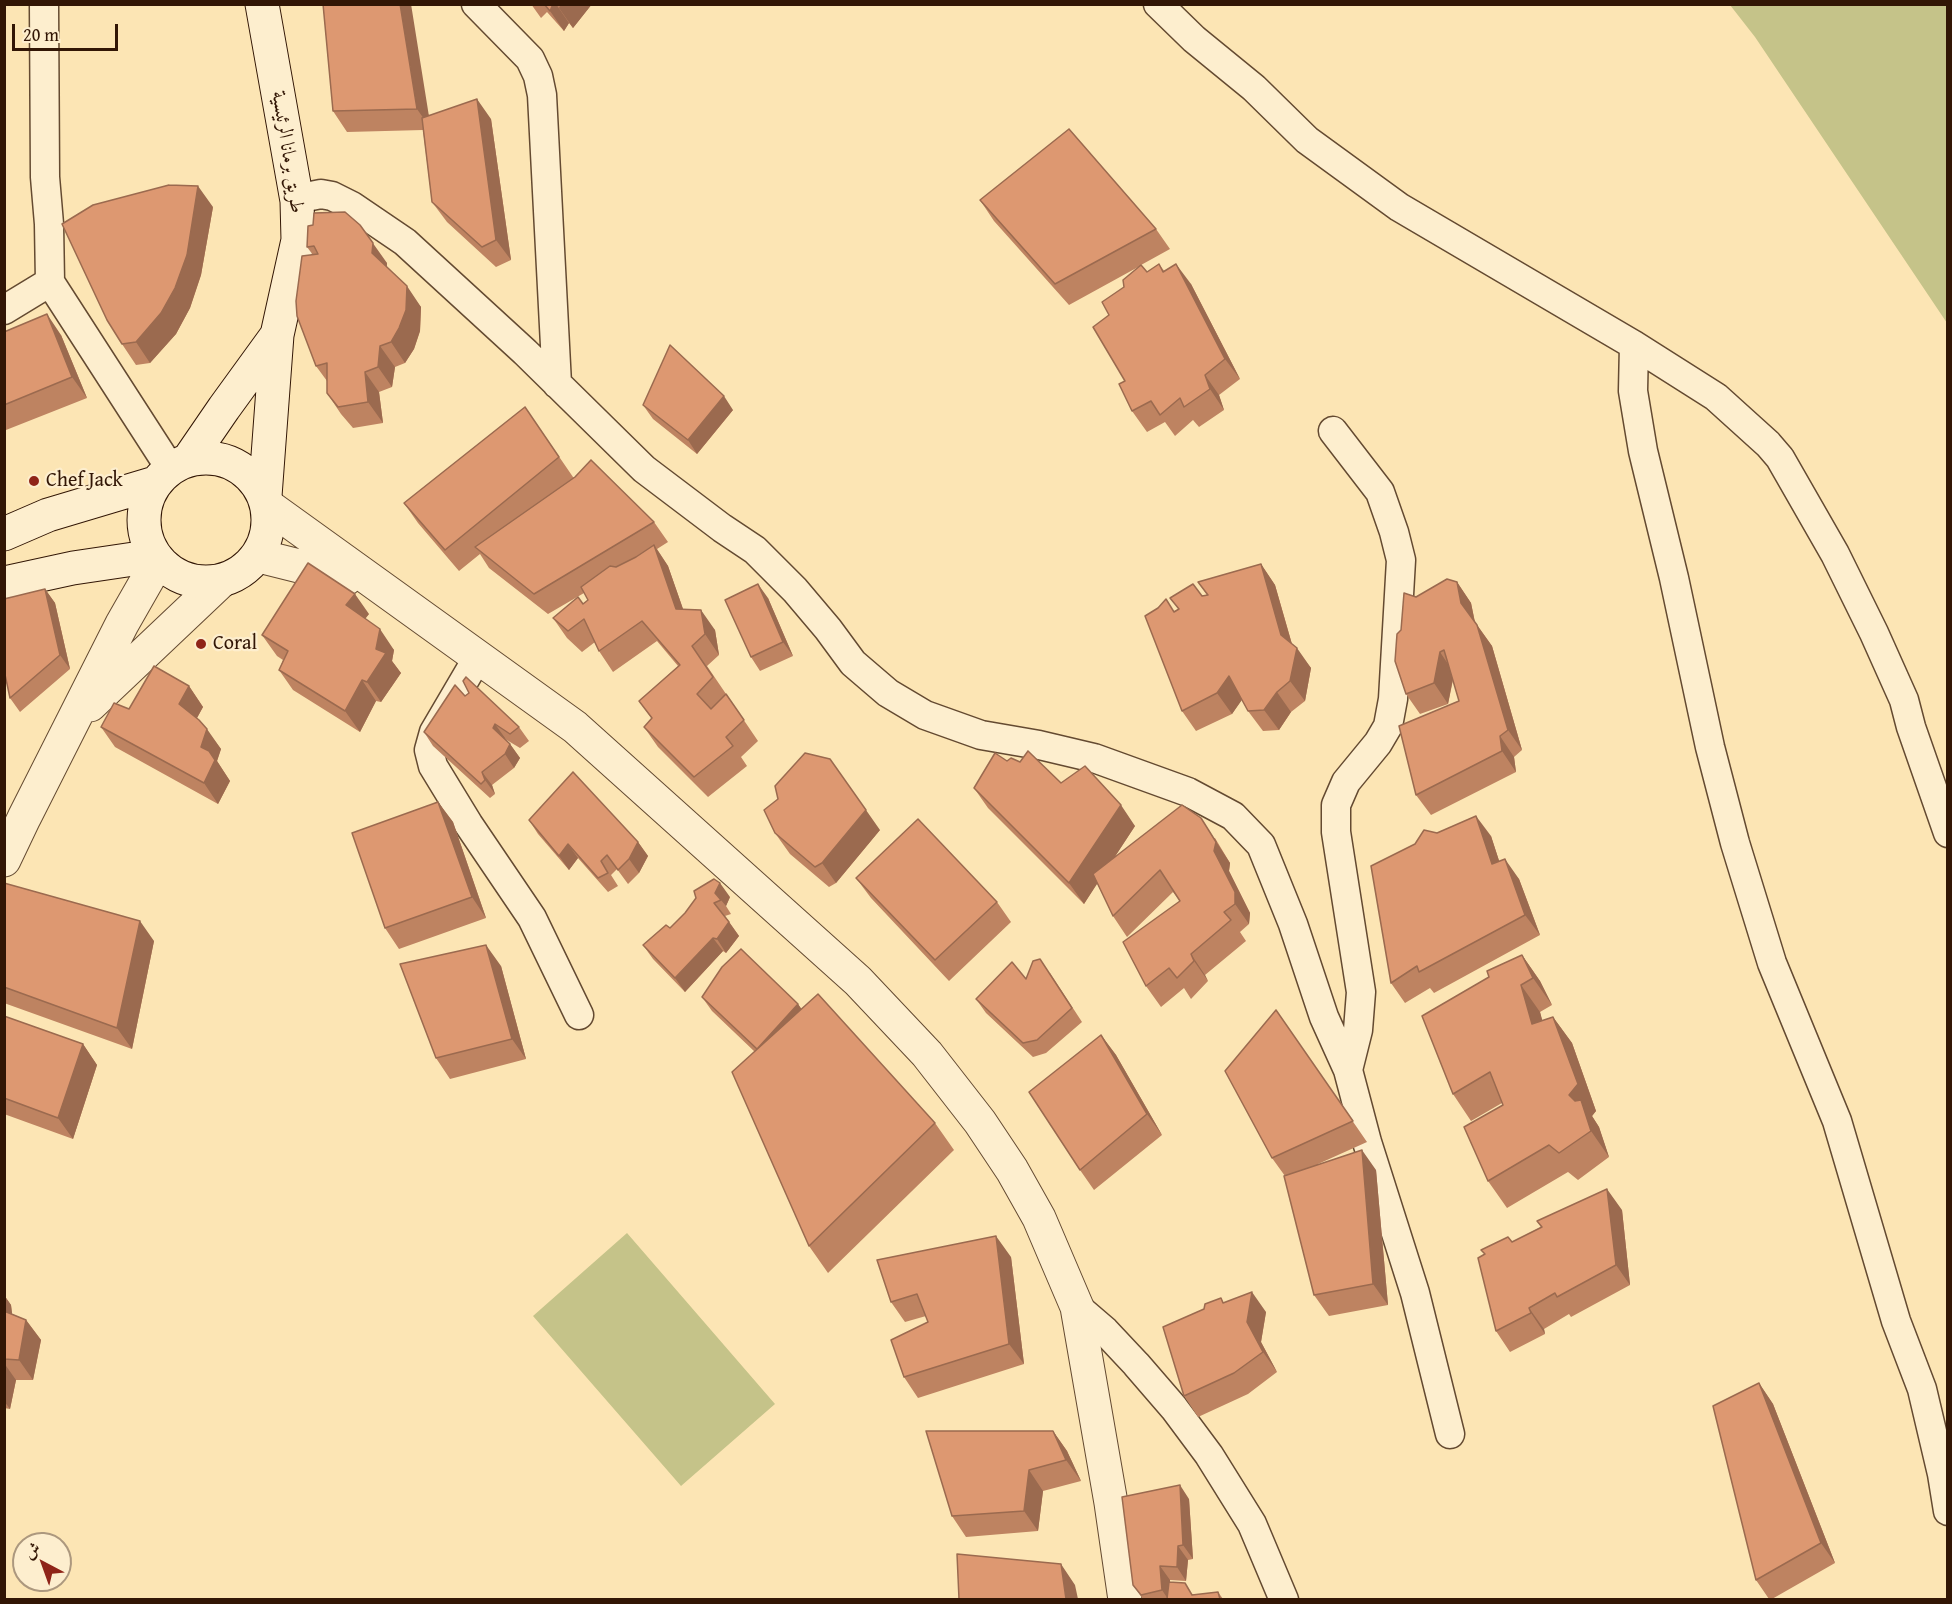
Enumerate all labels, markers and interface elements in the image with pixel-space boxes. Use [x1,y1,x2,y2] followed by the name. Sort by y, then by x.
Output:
[15,12,122,50] scale bar
[23,21,59,48] text: 20 m
[265,89,309,215] street label: طريق برمانا الرئيسية
[46,469,123,493] place label: Chef Jack
[27,474,41,488] marker: Chef Jack
[213,632,257,656] place label: Coral
[194,637,208,651] marker: Coral
[12,1532,72,1592] north arrow
[18,1536,45,1564] text: ش

